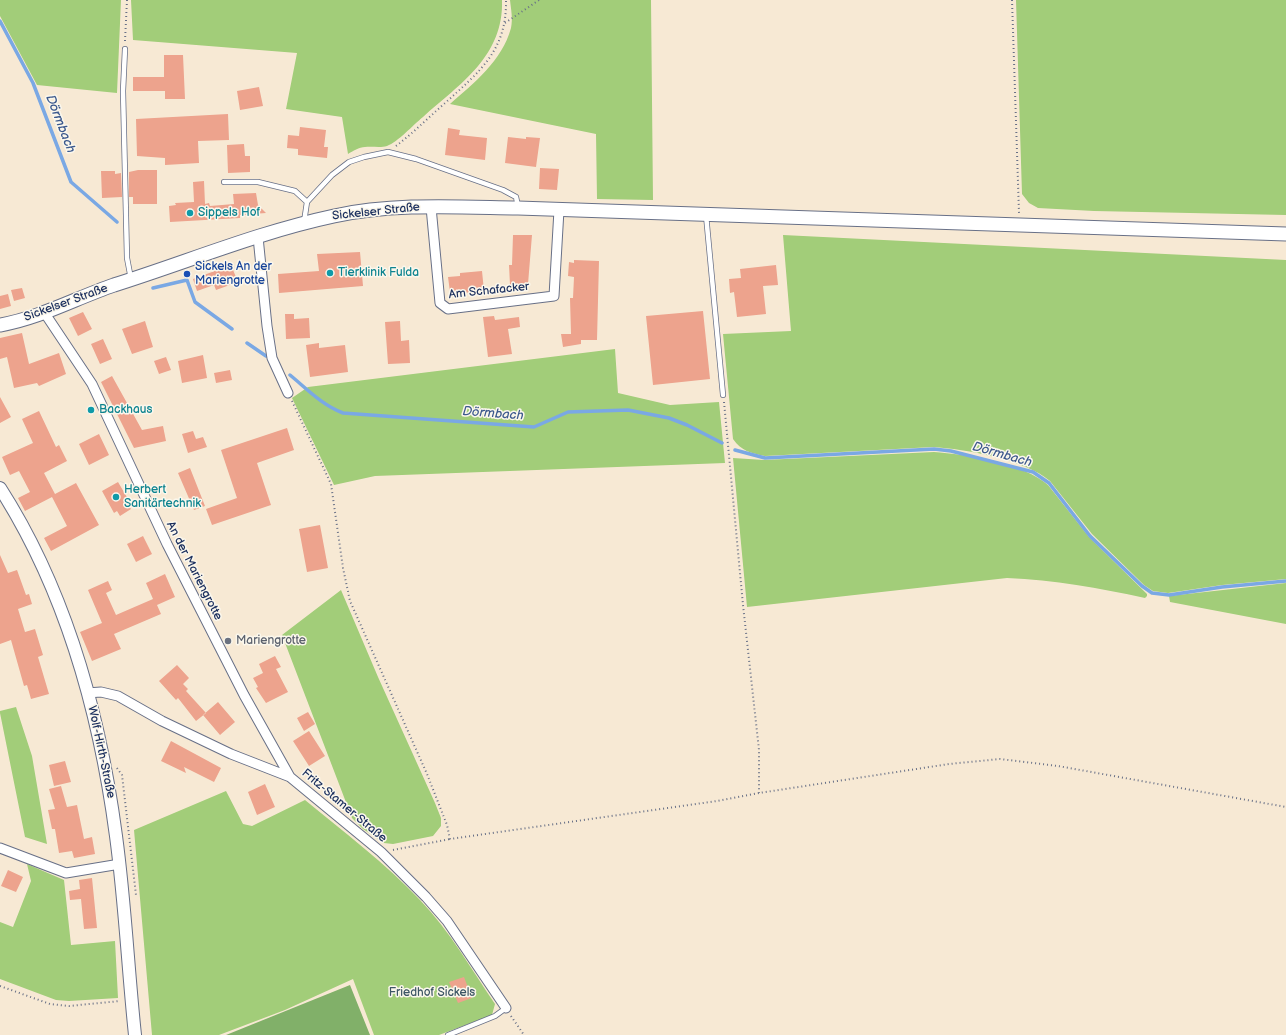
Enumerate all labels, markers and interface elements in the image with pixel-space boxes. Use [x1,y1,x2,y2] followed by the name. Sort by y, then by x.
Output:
[42,93,78,155] water label: Dörmbach
[331,200,421,224] street label: Sickelser Straße
[198,206,260,220] place label: Sippels Hof
[185,208,195,218] marker: Sippels Hof
[195,260,272,288] place label: Sickels An der Mariengrotte
[338,266,419,280] place label: Tierklinik Fulda
[325,268,335,278] marker: Tierklinik Fulda
[182,269,192,279] marker: Sickels An der Mariengrotte
[448,280,530,302] street label: Am Schafacker
[22,281,110,325] street label: Sickelser Straße
[99,403,152,417] place label: Backhaus
[462,404,524,424] water label: Dörmbach
[86,405,96,415] marker: Backhaus
[970,439,1034,471] water label: Dörmbach
[124,483,201,511] place label: Herbert Sanitärtechnik
[111,492,121,502] marker: Herbert Sanitärtechnik
[163,519,225,623] street label: An der Mariengrotte
[236,634,306,648] place label: Mariengrotte
[223,636,233,646] marker: Mariengrotte
[84,704,118,800] street label: Wolf-Hirth-Straße
[299,766,389,846] street label: Fritz-Stamer-Straße
[389,986,475,1000] park label: Friedhof Sickels

